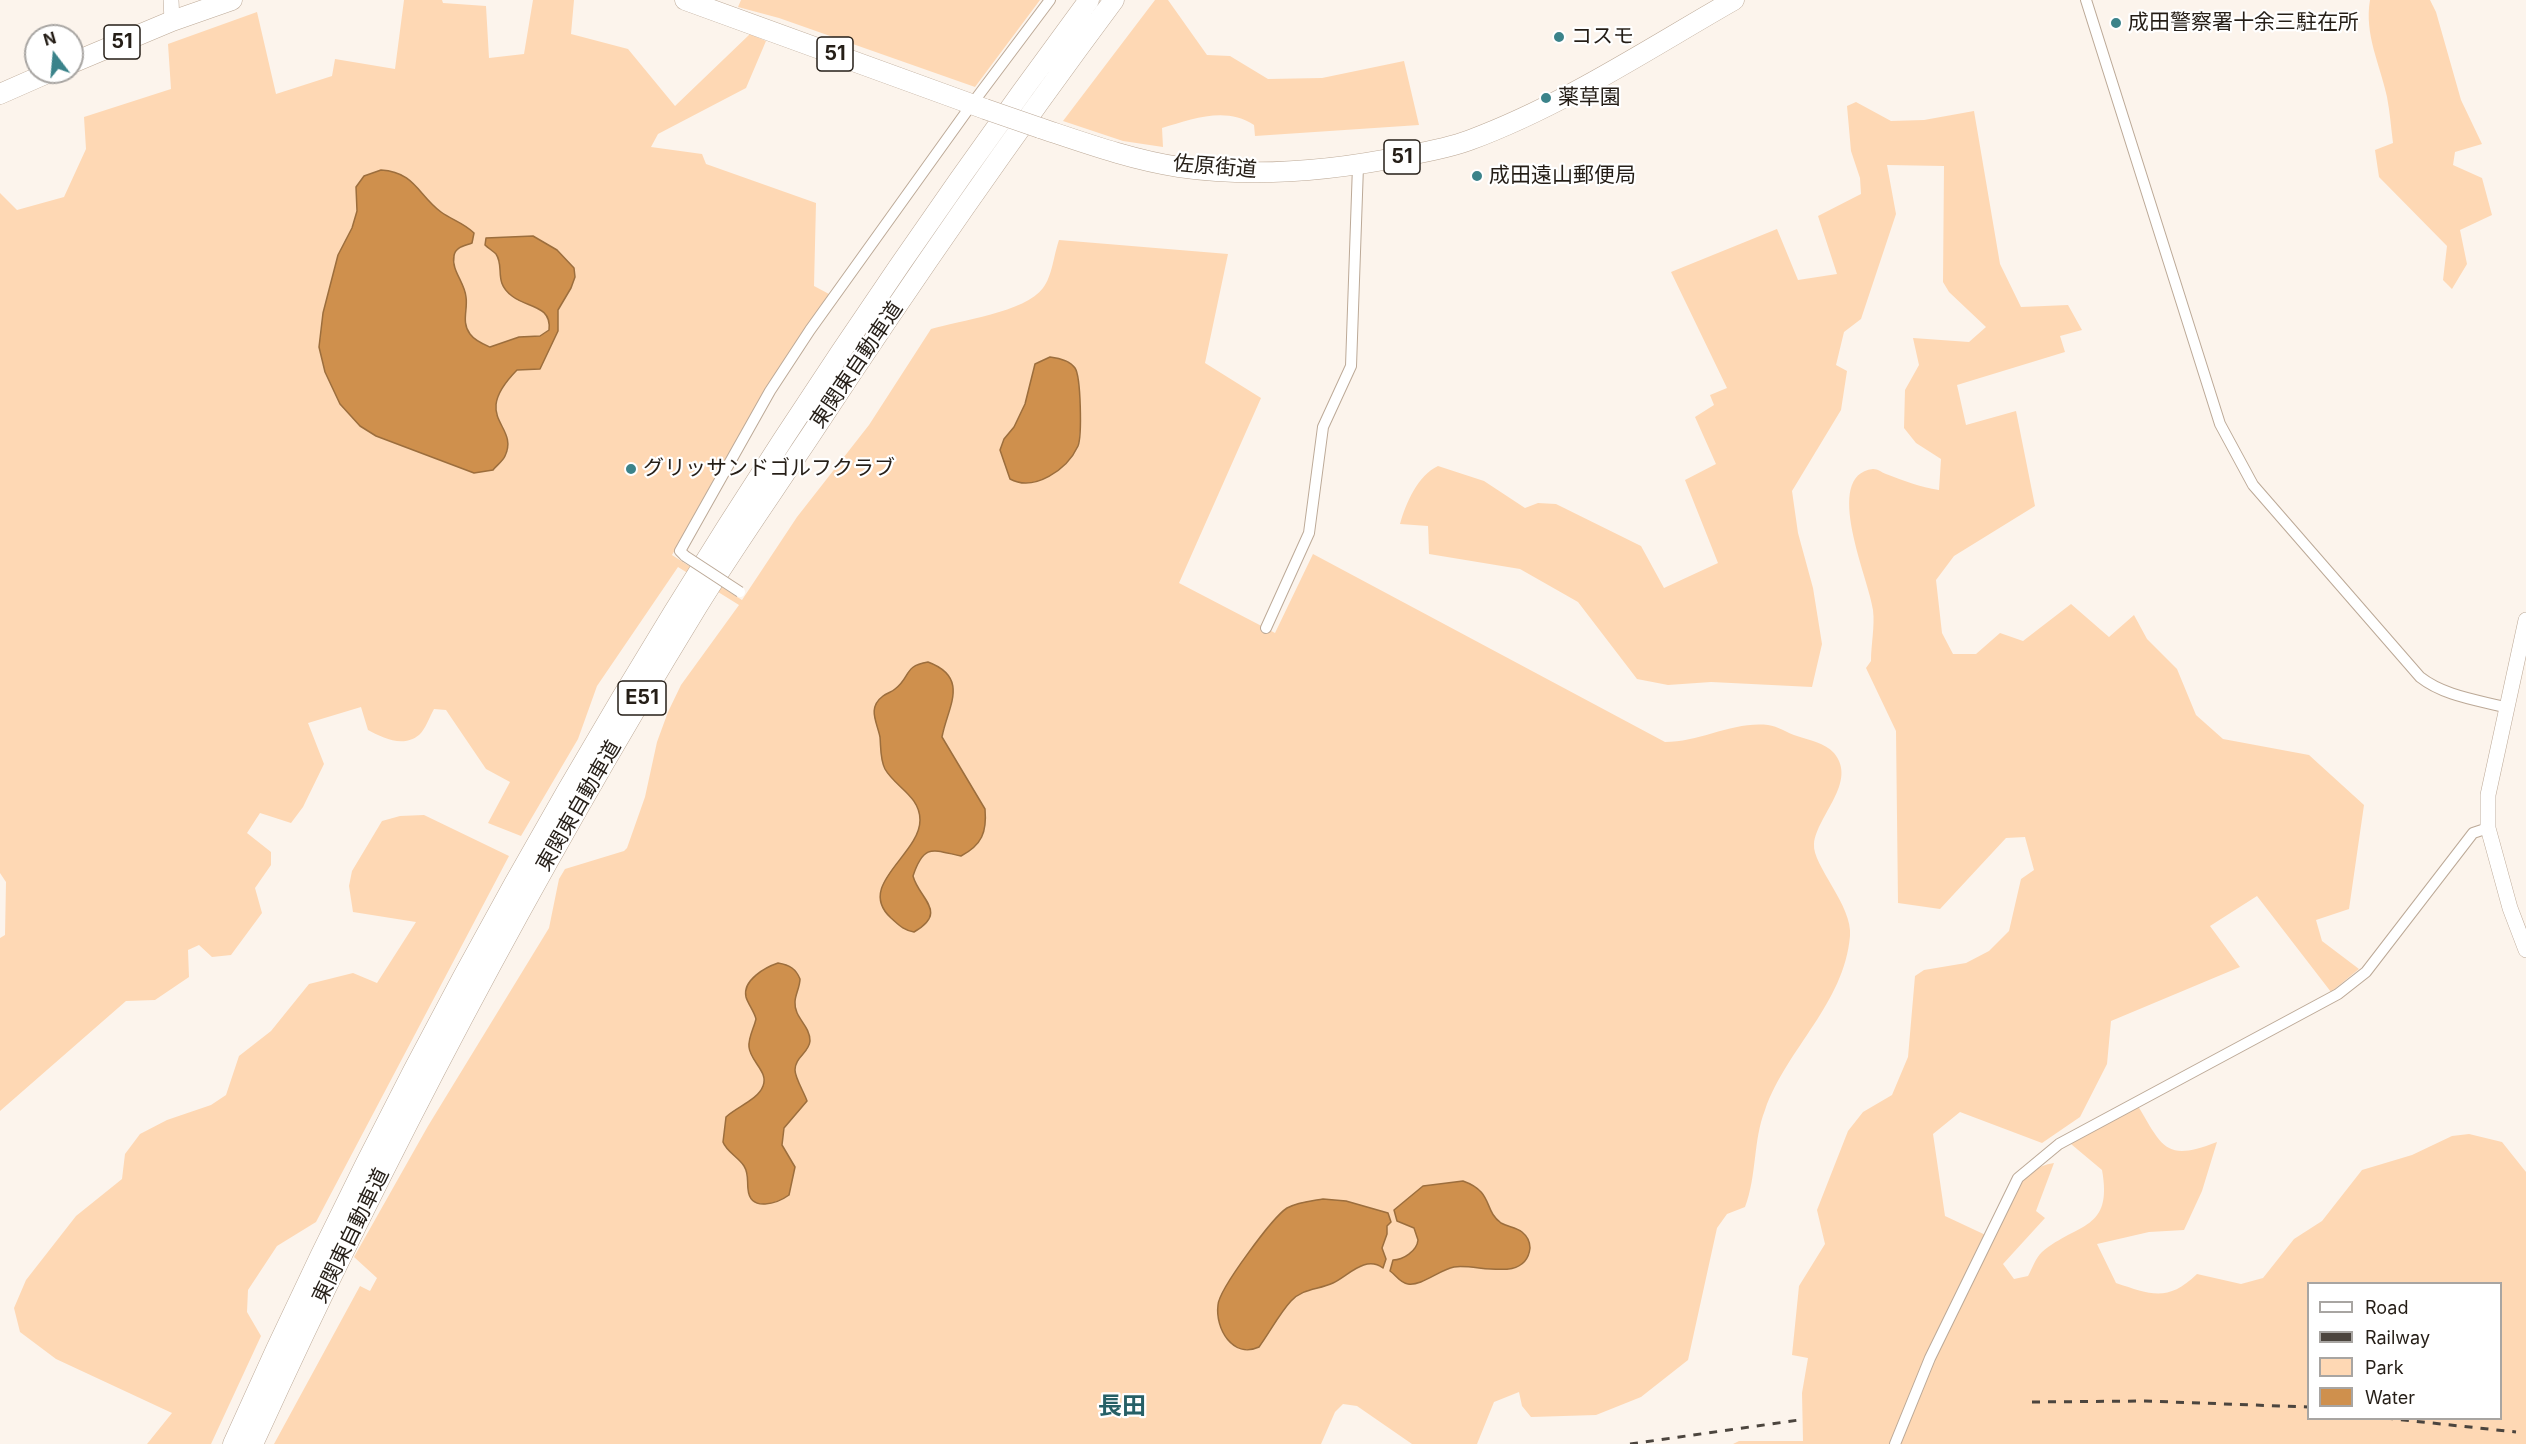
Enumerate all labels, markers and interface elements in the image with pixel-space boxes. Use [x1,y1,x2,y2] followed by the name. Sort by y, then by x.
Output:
[2128,10,2359,36] place label: 成田警察署十余三駐在所
[2109,16,2123,30] marker: 成田警察署十余三駐在所
[24,24,84,84] north arrow
[1571,24,1634,50] place label: コスモ
[104,25,140,59] road number: 51
[41,27,58,50] text: N
[1552,30,1566,44] marker: コスモ
[817,37,853,71] road number: 51
[1558,85,1621,111] place label: 薬草園
[1539,91,1553,105] marker: 薬草園
[1384,140,1420,174] road number: 51
[1172,151,1258,183] street label: 佐原街道
[1489,163,1636,189] place label: 成田遠山郵便局
[1470,169,1484,183] marker: 成田遠山郵便局
[805,297,909,433] street label: 東関東自動車道
[643,456,895,482] place label: グリッサンドゴルフクラブ
[624,462,638,476] marker: グリッサンドゴルフクラブ
[618,681,666,715] road number: E51
[531,736,627,876] street label: 東関東自動車道
[307,1164,395,1308] street label: 東関東自動車道
[2307,1282,2502,1420] legend
[2365,1297,2408,1318] text: Road
[2365,1327,2430,1348] text: Railway
[2365,1357,2404,1378] text: Park
[2365,1387,2415,1408] text: Water
[1098,1393,1146,1421] district label: 長田

